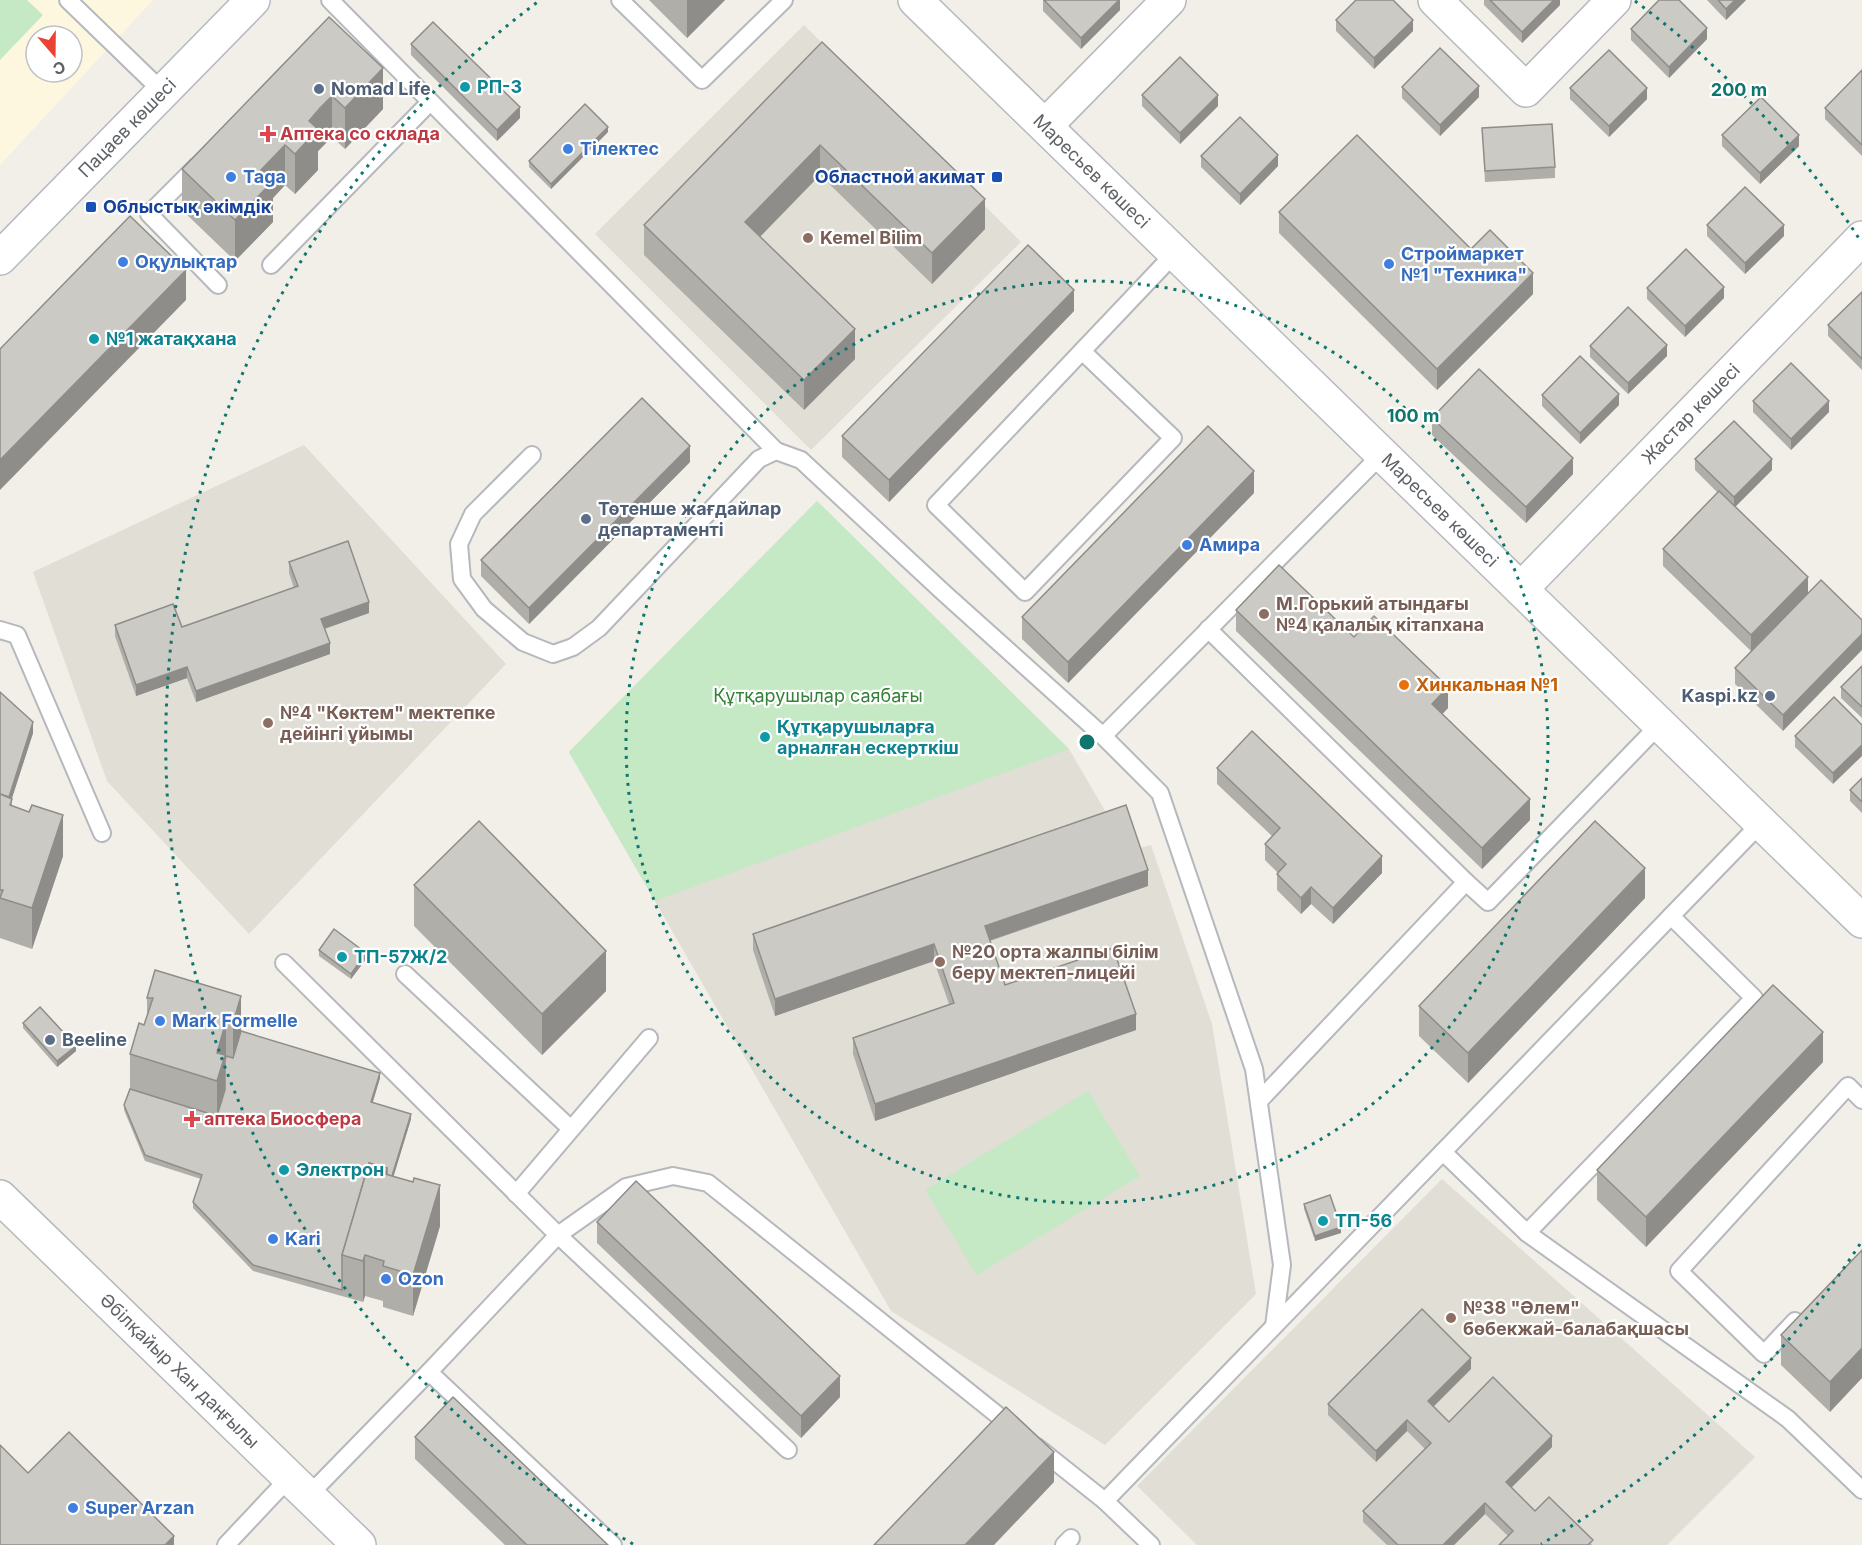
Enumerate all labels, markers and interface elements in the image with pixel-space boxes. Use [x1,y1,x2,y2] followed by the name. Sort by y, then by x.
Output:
[24,24,84,84] north arrow
[50,57,68,80] text: С
[74,74,180,182] street label: Пацаев көшесі
[477,76,522,97] place label: РП-3
[331,78,431,99] place label: Nomad Life
[1711,79,1767,100] text: 200 m
[458,80,472,94] marker: РП-3
[312,82,326,96] marker: Nomad Life
[1029,110,1154,232] street label: Маресьев көшесі
[280,123,440,144] place label: Аптека со склада
[261,127,275,141] marker: Аптека со склада
[580,138,659,159] place label: Тілектес
[561,142,575,156] marker: Тілектес
[243,166,286,187] place label: Taga
[815,166,985,187] place label: Областной акимат
[224,170,238,184] marker: Taga
[990,170,1004,184] marker: Областной акимат
[103,196,272,217] place label: Облыстық әкімдік
[84,200,98,214] marker: Облыстық әкімдік
[820,227,922,248] place label: Kemel Bilim
[801,231,815,245] marker: Kemel Bilim
[1401,243,1527,285] place label: Строймаркет №1 "Техника"
[135,251,237,272] place label: Оқулықтар
[116,255,130,269] marker: Оқулықтар
[1382,257,1396,271] marker: Строймаркет №1 "Техника"
[106,328,237,349] place label: №1 жатақхана
[87,332,101,346] marker: №1 жатақхана
[1637,359,1744,468] street label: Жастар көшесі
[1387,405,1439,426] text: 100 m
[1378,449,1503,571] street label: Маресьев көшесі
[598,498,781,540] place label: Төтенше жағдайлар департаменті
[579,512,593,526] marker: Төтенше жағдайлар департаменті
[1199,534,1260,555] place label: Амира
[1180,538,1194,552] marker: Амира
[1276,593,1484,635] place label: М.Горький атындағы №4 қалалық кітапхана
[1257,607,1271,621] marker: М.Горький атындағы №4 қалалық кітапхана
[1416,674,1558,695] place label: Хинкальная №1
[1397,678,1411,692] marker: Хинкальная №1
[713,685,923,706] park label: Құтқарушылар саябағы
[1682,685,1758,706] place label: Kaspi.kz
[1763,689,1777,703] marker: Kaspi.kz
[280,702,496,744] place label: №4 "Көктем" мектепке дейінгі ұйымы
[261,716,275,730] marker: №4 "Көктем" мектепке дейінгі ұйымы
[777,716,959,758] place label: Құтқарушыларға арналған ескерткіш
[758,730,772,744] marker: Құтқарушыларға арналған ескерткіш
[1077,732,1097,752] centre of rings
[952,941,1159,983] place label: №20 орта жалпы білім беру мектеп-лицейі
[354,946,447,967] place label: ТП-57Ж/2
[335,950,349,964] marker: ТП-57Ж/2
[933,955,947,969] marker: №20 орта жалпы білім беру мектеп-лицейі
[172,1010,298,1031] place label: Mark Formelle
[153,1014,167,1028] marker: Mark Formelle
[62,1029,127,1050] place label: Beeline
[43,1033,57,1047] marker: Beeline
[204,1108,362,1129] place label: аптека Биосфера
[185,1112,199,1126] marker: аптека Биосфера
[296,1159,384,1180] place label: Электрон
[277,1163,291,1177] marker: Электрон
[1335,1210,1392,1231] place label: ТП-56
[1316,1214,1330,1228] marker: ТП-56
[285,1228,321,1249] place label: Kari
[266,1232,280,1246] marker: Kari
[398,1268,444,1289] place label: Ozon
[379,1272,393,1286] marker: Ozon
[96,1289,264,1452] street label: Әбілқайыр Хан даңғылы
[1463,1297,1689,1339] place label: №38 "Әлем" бөбекжай-балабақшасы
[1444,1311,1458,1325] marker: №38 "Әлем" бөбекжай-балабақшасы
[85,1497,194,1518] place label: Super Arzan
[66,1501,80,1515] marker: Super Arzan

